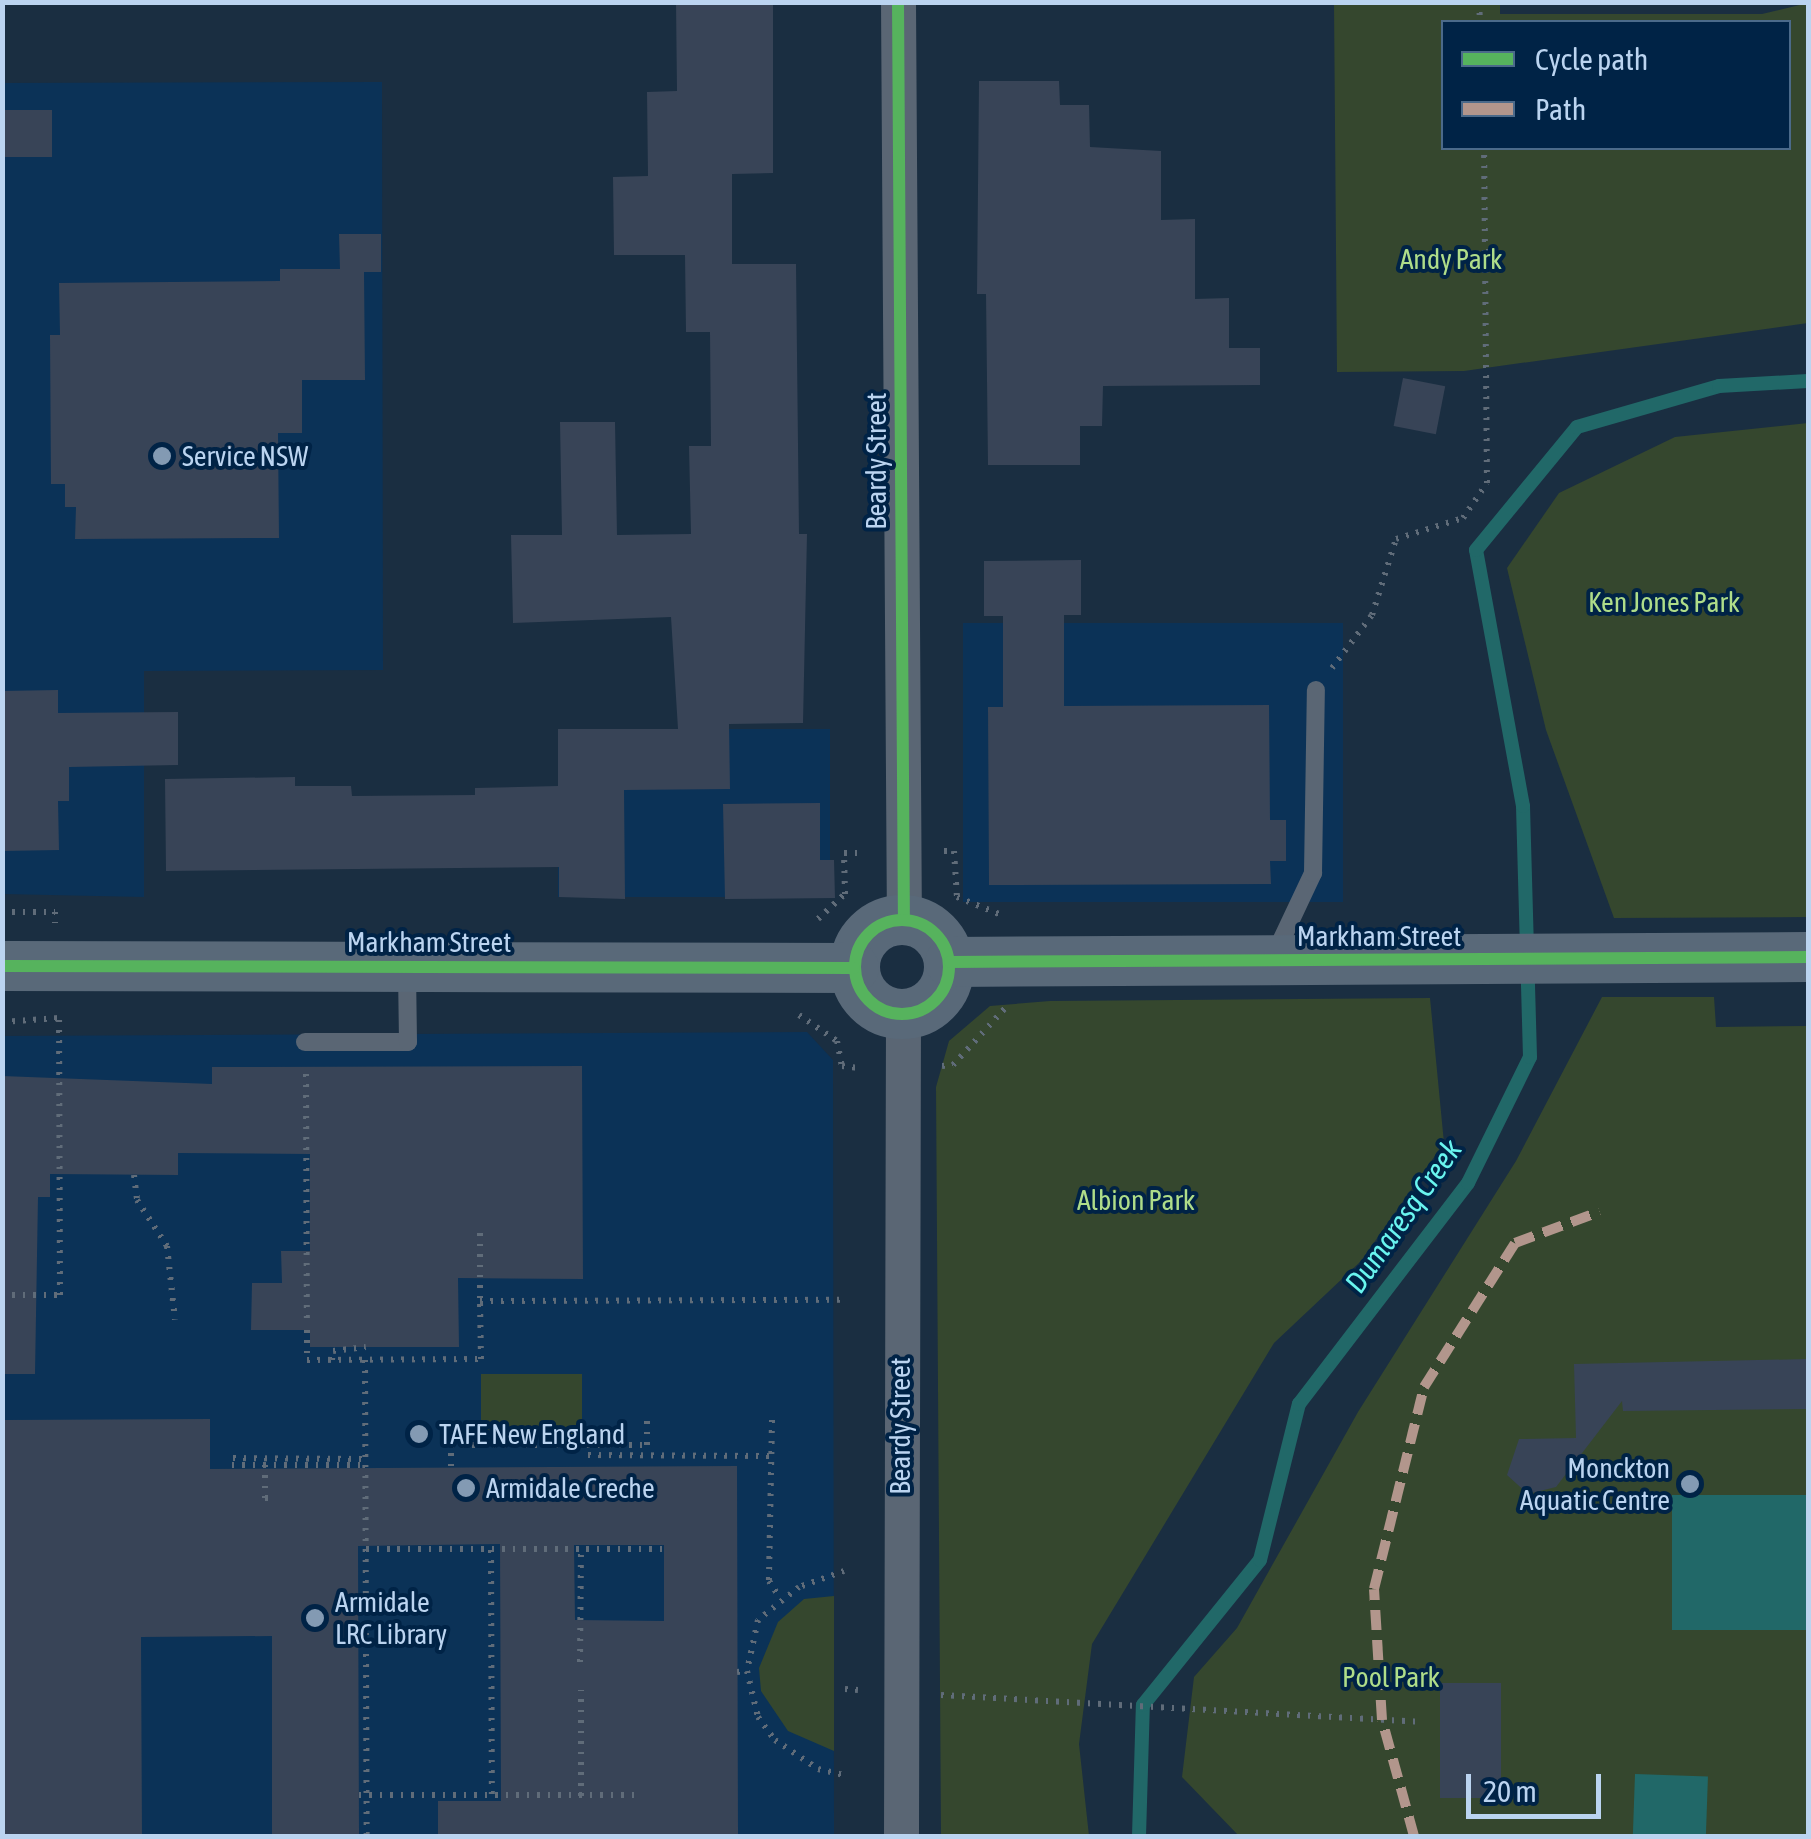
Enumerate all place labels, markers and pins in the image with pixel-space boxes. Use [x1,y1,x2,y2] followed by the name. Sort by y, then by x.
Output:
[182,439,308,473] place label: Service NSW
[151,445,173,467] marker: Service NSW
[439,1417,625,1451] place label: TAFE New England
[408,1423,430,1445] marker: TAFE New England
[1520,1451,1670,1517] place label: Monckton Aquatic Centre
[486,1471,655,1505] place label: Armidale Creche
[1679,1473,1701,1495] marker: Monckton Aquatic Centre
[455,1477,477,1499] marker: Armidale Creche
[335,1585,447,1651] place label: Armidale LRC Library
[304,1607,326,1629] marker: Armidale LRC Library

